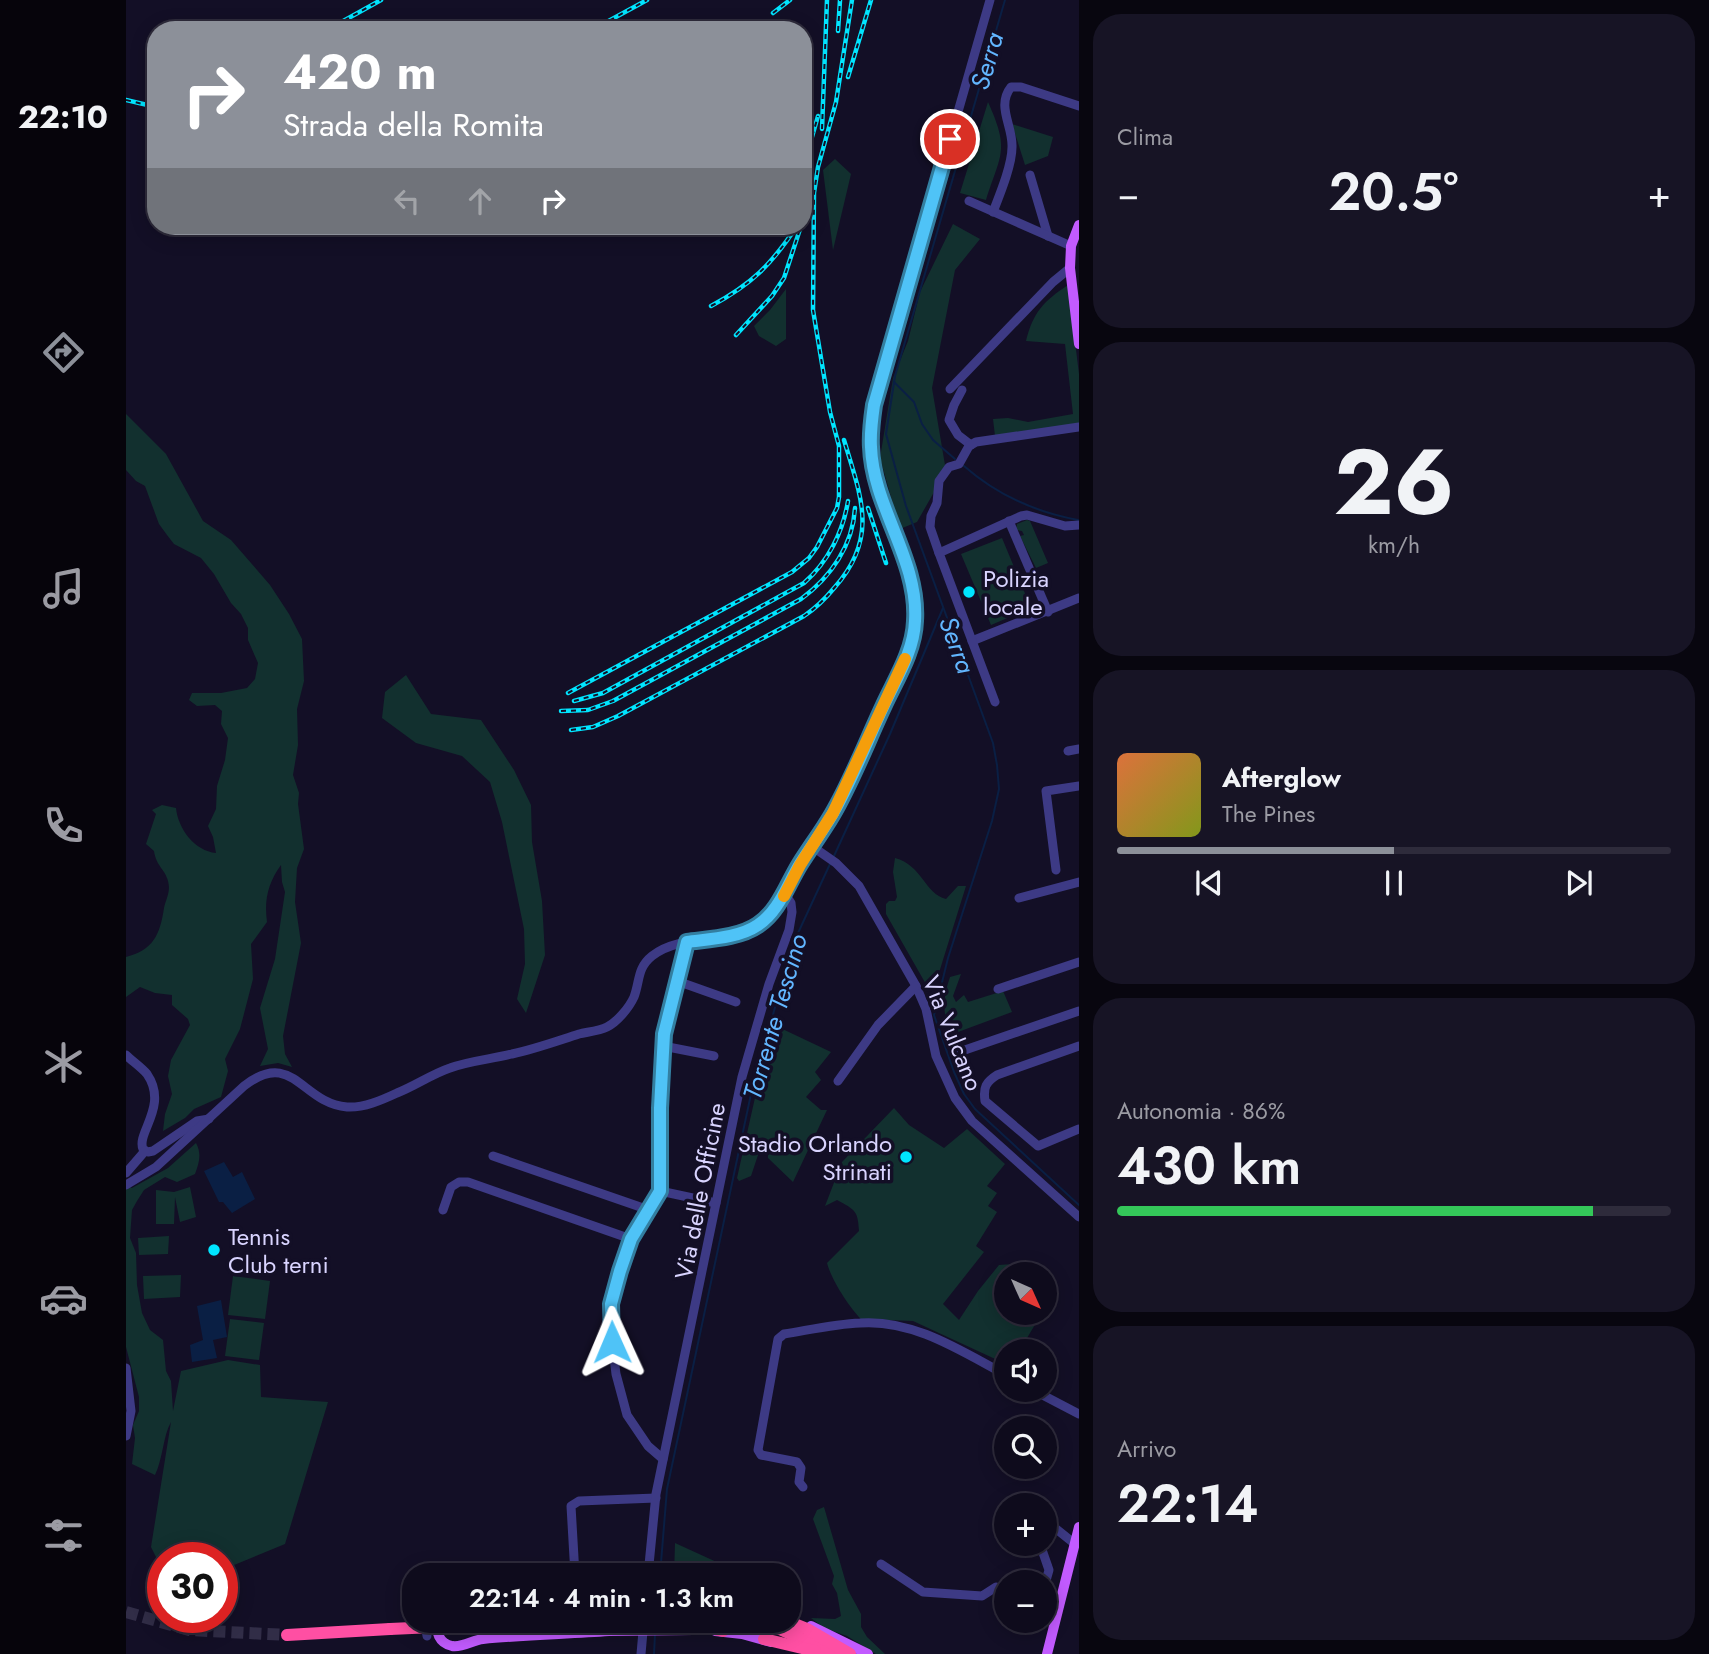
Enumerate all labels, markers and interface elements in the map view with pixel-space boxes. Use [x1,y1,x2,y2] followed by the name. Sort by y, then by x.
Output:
[961,27,1014,94] water label: Serra
[283,37,437,107] text: 420 m
[168,49,259,140] icon: right
[18,94,108,140] text: 22:10
[283,102,544,148] text: Strada della Romita
[920,109,980,169] pin
[931,120,969,158] icon: arrive
[1117,120,1173,154] text: Clima
[1329,154,1458,230] text: 20.5°
[1117,166,1139,221] text: −
[1648,166,1671,221] text: +
[388,182,426,220] icon: left
[461,182,499,220] icon: ahead
[534,182,572,220] icon: right
[39,328,88,377] icon: directions
[1334,417,1454,548] text: 26
[1368,528,1420,562] text: km/h
[983,561,1049,624] place label: Polizia locale
[39,564,88,613] icon: music
[961,584,977,600] marker: Polizia locale
[929,611,985,680] water label: Serra
[1222,759,1341,797] text: Afterglow
[1222,797,1315,831] text: The Pines
[39,801,88,850] icon: phone
[1190,864,1228,902] icon: previous
[1375,864,1413,902] icon: pause
[1560,864,1598,902] icon: next
[733,929,817,1104] water label: Torrente Tescino
[914,970,992,1096] street label: Via Vulcano
[39,1038,88,1087] icon: climate
[1117,1094,1285,1128] text: Autonomia · 86%
[666,1100,734,1282] street label: Via delle Officine
[738,1126,892,1189] place label: Stadio Orlando Strinati
[1117,1128,1301,1204] text: 430 km
[898,1149,914,1165] marker: Stadio Orlando Strinati
[228,1219,329,1282] place label: Tennis Club terni
[206,1242,222,1258] marker: Tennis Club terni
[994,1262,1057,1325] north arrow
[994,1262,1057,1633] map controls
[39,1274,88,1323] icon: car
[575,1305,649,1379] position arrow
[994,1339,1057,1402] button: sound
[994,1416,1057,1479] button: search
[1117,1432,1176,1466] text: Arrivo
[1117,1466,1259,1542] text: 22:14
[994,1493,1057,1556] button: +
[39,1511,88,1560] icon: filters
[147,1542,238,1633] speed limit sign: 30
[994,1570,1057,1633] button: −
[469,1579,734,1617] text: 22:14 · 4 min · 1.3 km

